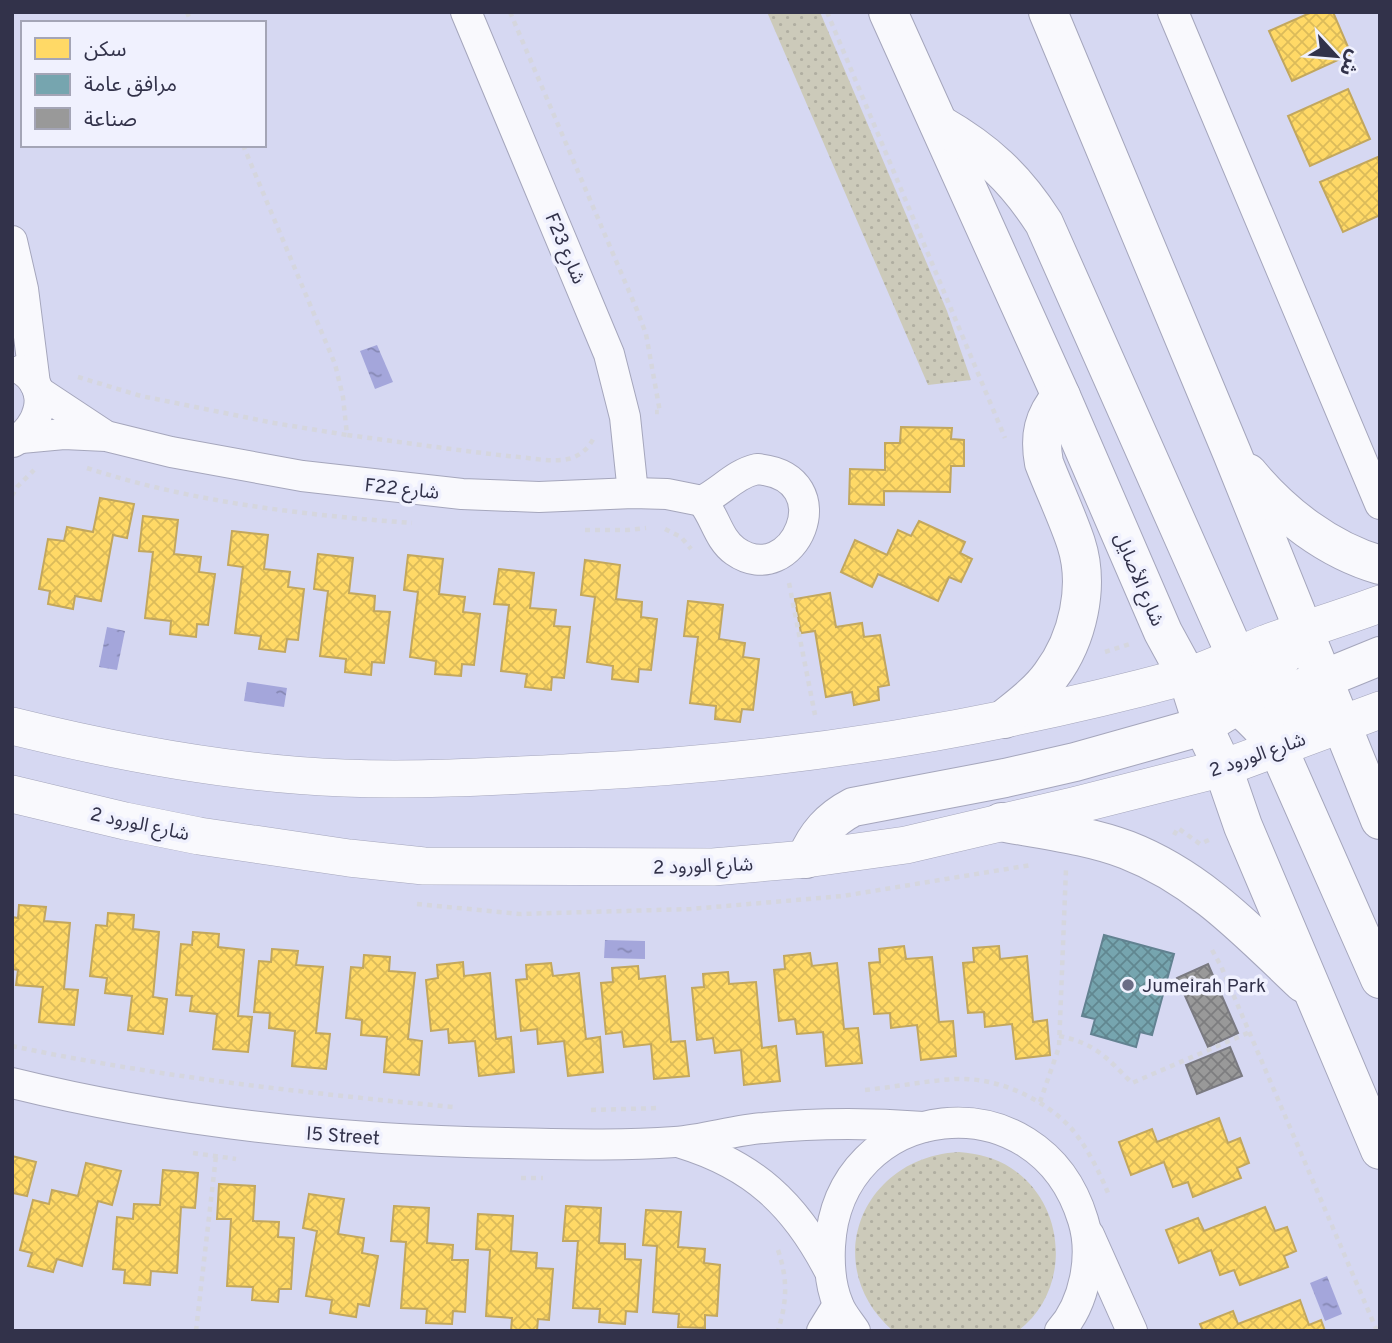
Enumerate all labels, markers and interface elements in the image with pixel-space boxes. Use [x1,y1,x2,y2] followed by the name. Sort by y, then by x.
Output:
[21,21,266,147] legend
[1301,21,1371,91] north arrow
[84,37,126,64] text: سكن
[1333,46,1366,80] text: ش
[84,72,177,99] text: مرافق عامة
[84,107,137,134] text: صناعة
[538,210,590,288] street label: F23 شارع
[363,474,440,506] street label: F22 شارع
[1108,529,1169,630] street label: شارع الأصايل
[1206,728,1309,784] street label: شارع الورود 2
[88,803,191,847] street label: شارع الورود 2
[652,853,754,881] street label: شارع الورود 2
[1142,975,1266,999] place label: Jumeirah Park
[1120,977,1136,993] marker: Jumeirah Park
[305,1122,381,1152] street label: I5 Street

